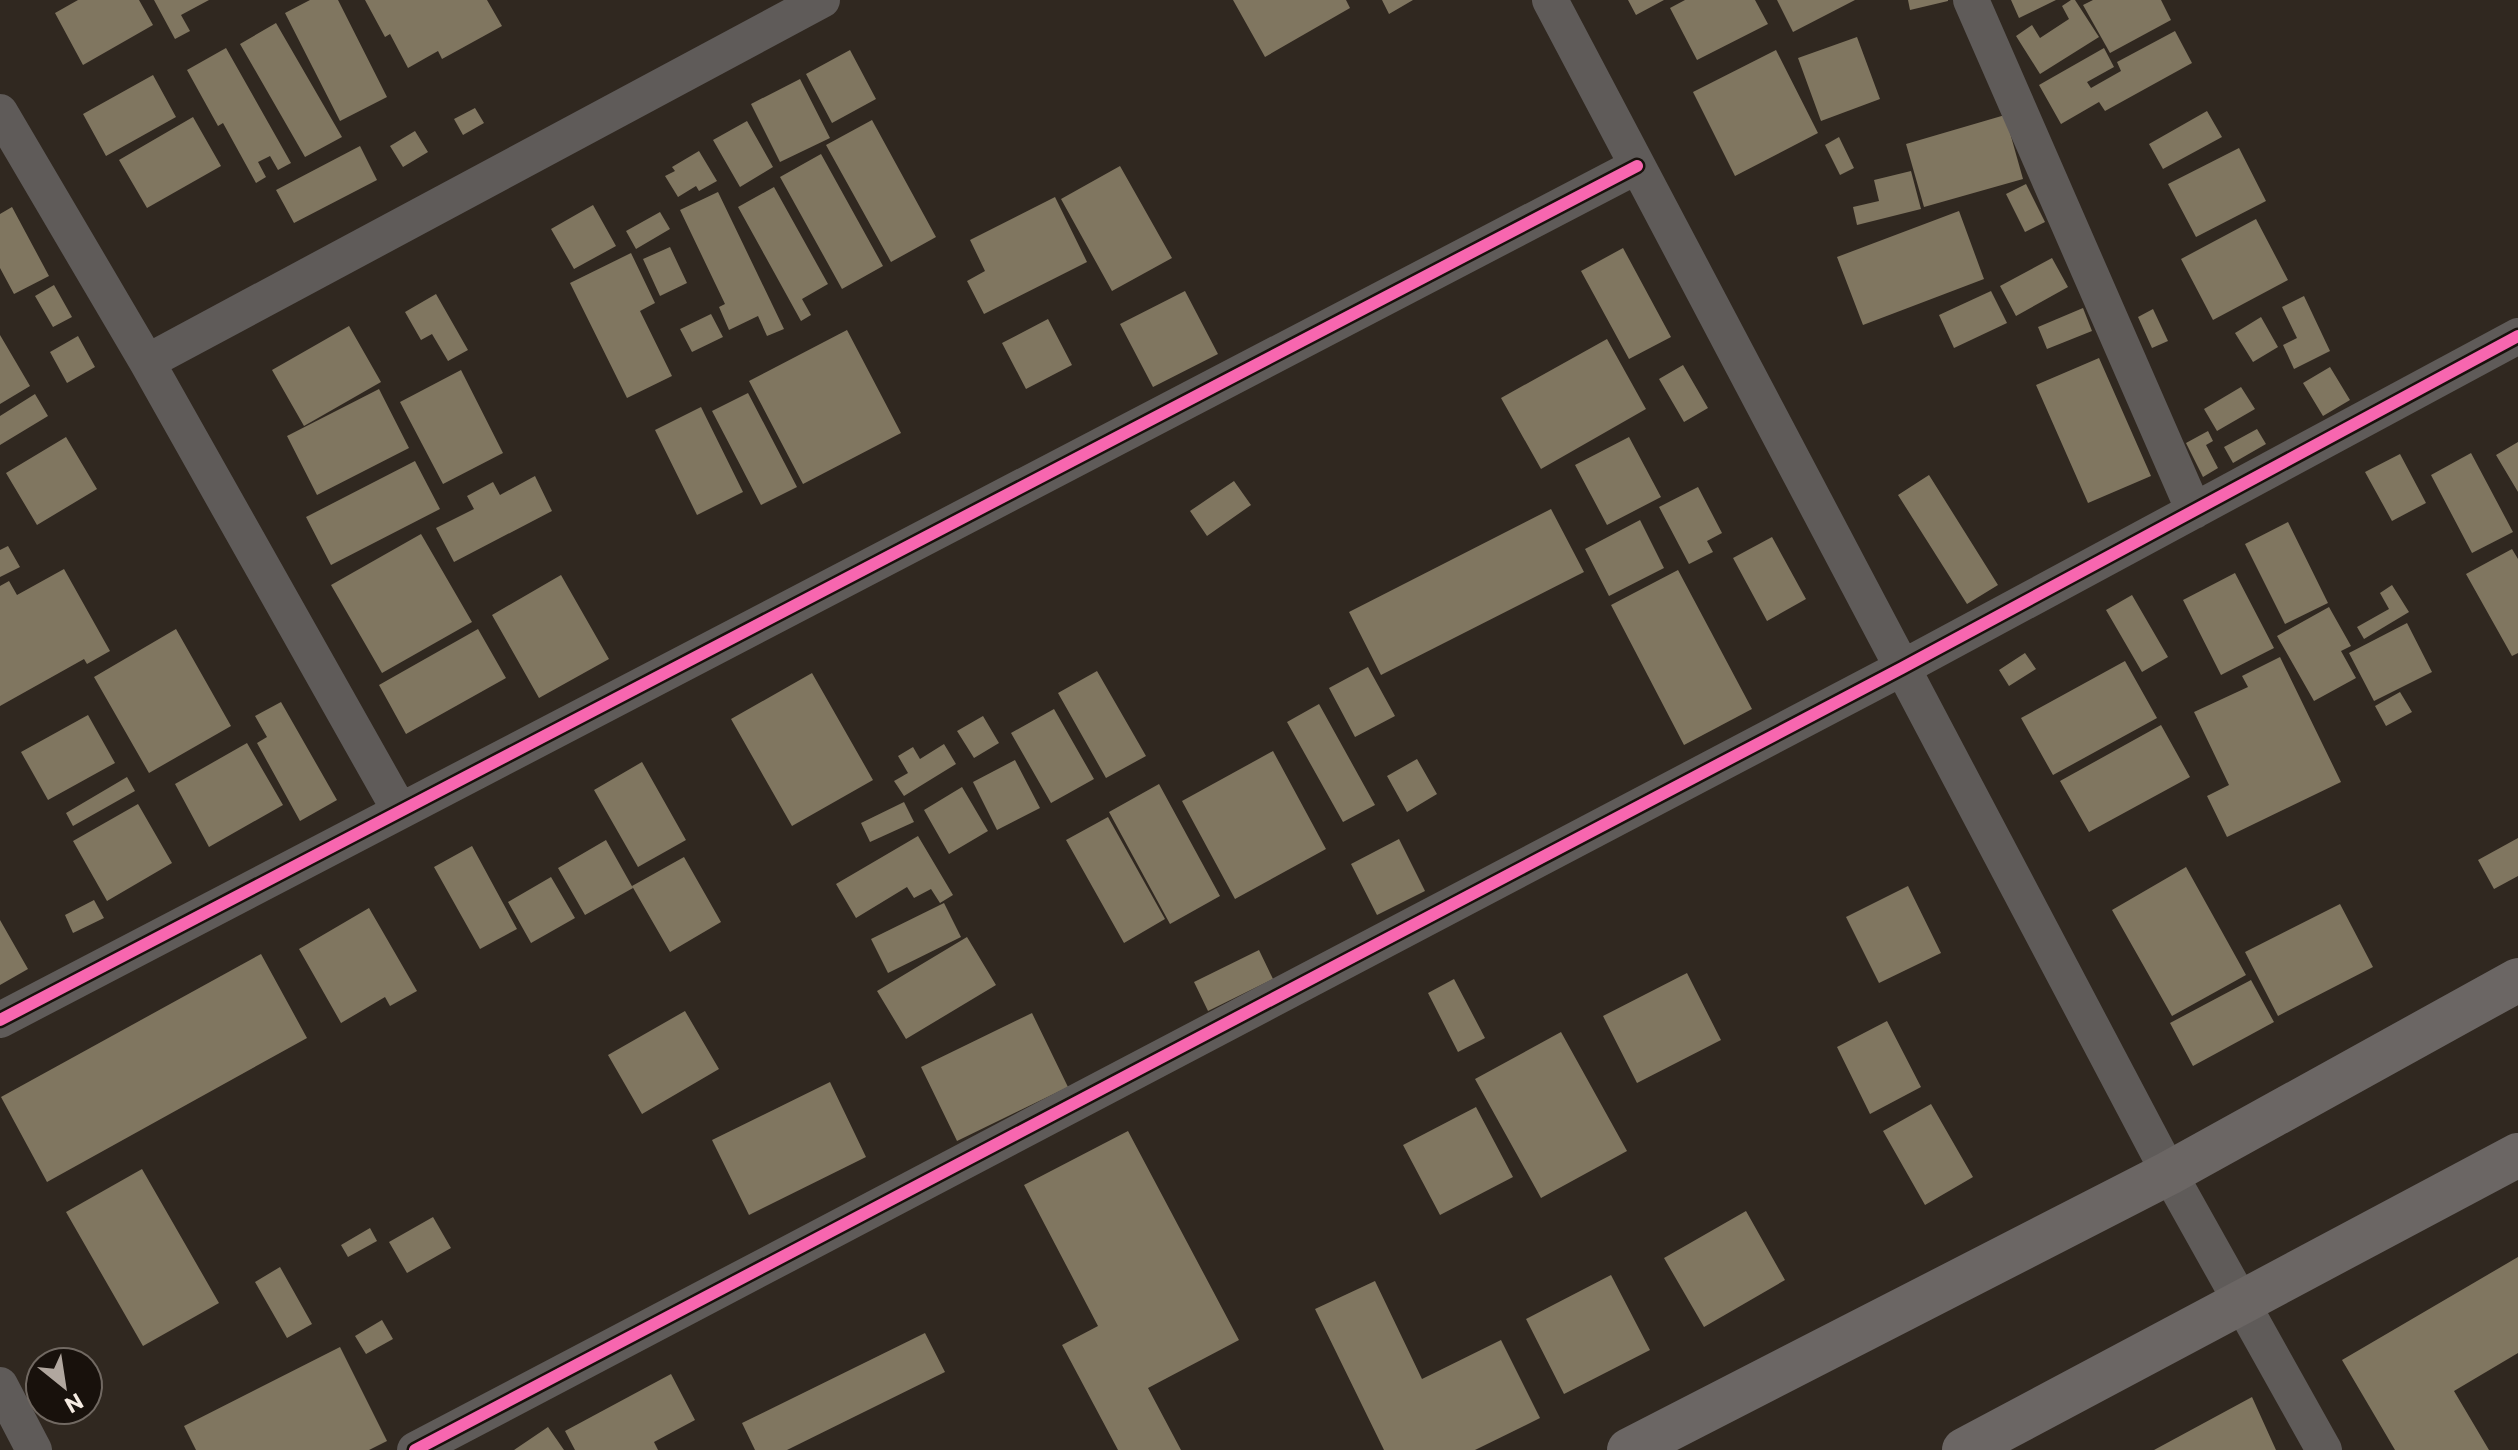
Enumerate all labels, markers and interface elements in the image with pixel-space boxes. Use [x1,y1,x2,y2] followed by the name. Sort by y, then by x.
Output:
[24,1346,104,1426] north arrow
[60,1388,88,1420] text: N

